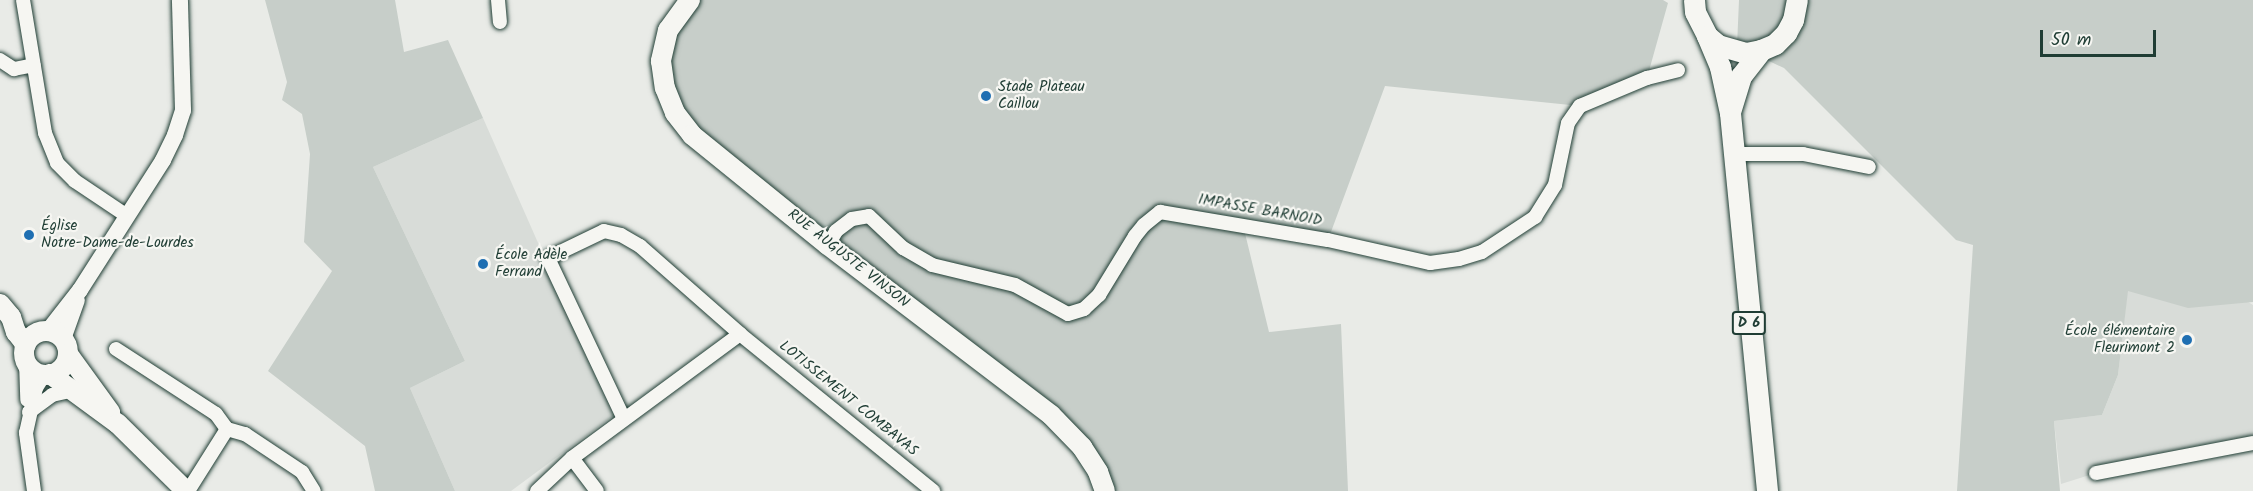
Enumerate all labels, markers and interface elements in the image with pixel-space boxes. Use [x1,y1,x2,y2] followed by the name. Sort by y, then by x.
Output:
[2043,18,2158,56] scale bar
[2051,26,2091,55] text: 50 m
[998,78,1085,113] place label: Stade Plateau Caillou
[979,89,993,103] marker: Stade Plateau Caillou
[1197,191,1323,231] street label: IMPASSE BARNOID
[784,206,912,312] street label: RUE AUGUSTE VINSON
[41,217,194,252] place label: Église Notre-Dame-de-Lourdes
[22,228,36,242] marker: Église Notre-Dame-de-Lourdes
[495,246,567,281] place label: École Adèle Ferrand
[476,257,490,271] marker: École Adèle Ferrand
[1731,312,1767,334] road number: D 6
[2065,322,2175,357] place label: École élémentaire Fleurimont 2
[2180,333,2194,347] marker: École élémentaire Fleurimont 2
[775,337,921,461] street label: LOTISSEMENT COMBAVAS

